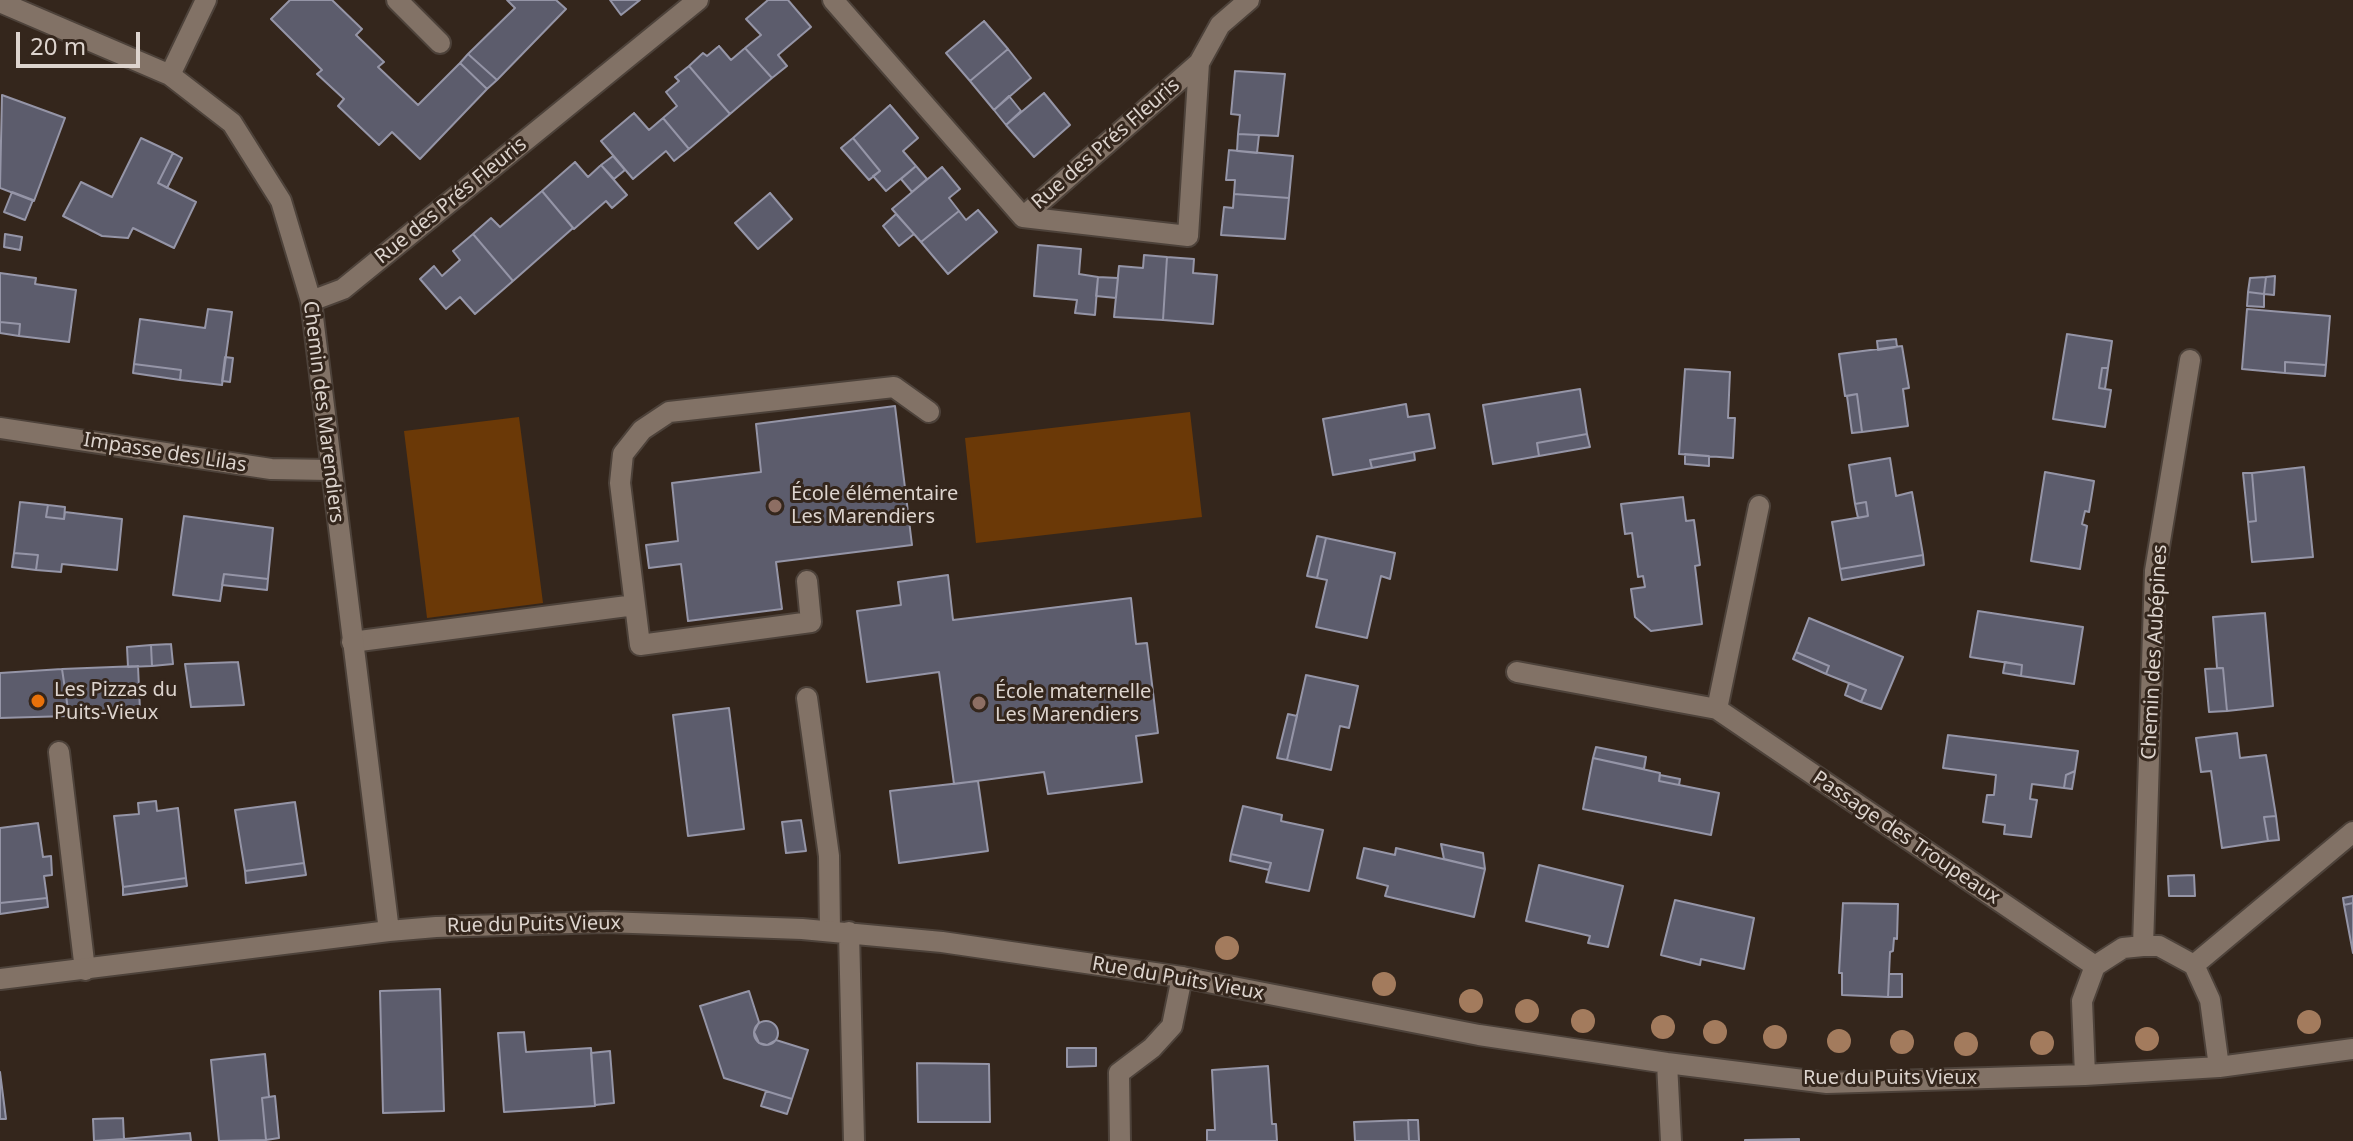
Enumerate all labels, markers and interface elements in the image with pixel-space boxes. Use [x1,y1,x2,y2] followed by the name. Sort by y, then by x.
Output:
[20,16,144,66] scale bar
[30,29,86,62] text: 20 m
[1027,73,1185,215] street label: Rue des Prés Fleuris
[370,133,532,269] street label: Rue des Prés Fleuris
[297,300,349,524] street label: Chemin des Marendiers
[82,428,248,478] street label: Impasse des Lilas
[791,482,958,529] place label: École élémentaire Les Marendiers
[766,497,784,515] marker: École élémentaire Les Marendiers
[2137,544,2173,760] street label: Chemin des Aubépines
[54,678,177,725] place label: Les Pizzas du Puits-Vieux
[995,680,1151,727] place label: École maternelle Les Marendiers
[29,692,47,710] marker: Les Pizzas du Puits-Vieux
[970,694,988,712] marker: École maternelle Les Marendiers
[1808,766,2004,910] street label: Passage des Troupeaux
[447,911,621,939] street label: Rue du Puits Vieux
[1090,952,1266,1006] street label: Rue du Puits Vieux
[1803,1066,1977,1090] street label: Rue du Puits Vieux

